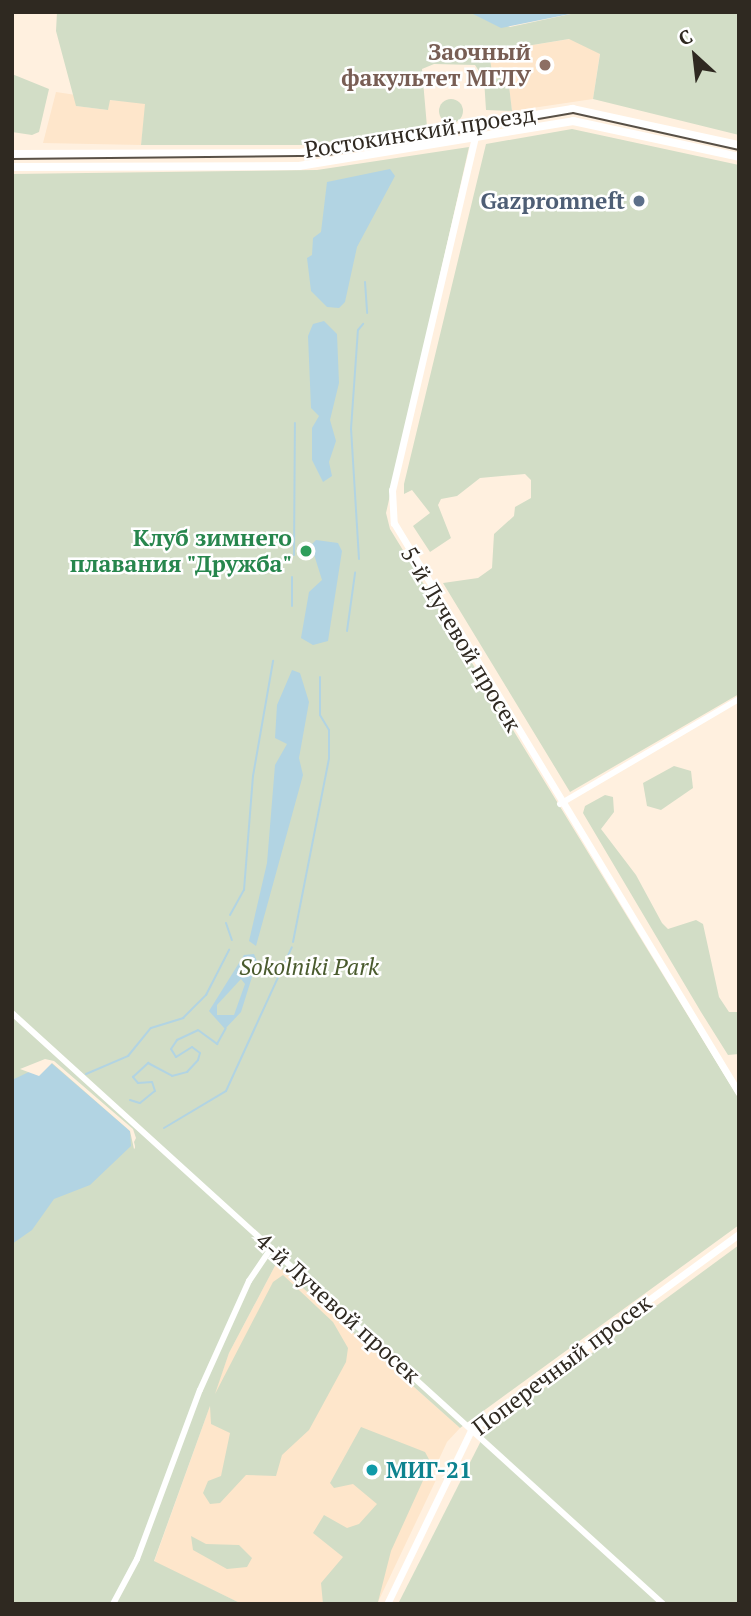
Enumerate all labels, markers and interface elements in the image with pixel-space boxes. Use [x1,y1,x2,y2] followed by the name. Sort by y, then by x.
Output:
[660,21,730,91] north arrow
[674,23,696,51] text: С
[341,38,531,92] place label: Заочный факультет МГЛУ
[537,57,553,73] marker: Заочный факультет МГЛУ
[303,100,537,164] street label: Ростокинский проезд
[480,187,625,215] place label: Gazpromneft
[631,193,647,209] marker: Gazpromneft
[69,524,292,578] place label: Клуб зимнего плавания "Дружба"
[395,541,527,737] street label: 5-й Лучевой просек
[298,543,314,559] marker: Клуб зимнего плавания "Дружба"
[239,953,379,981] park label: Sokolniki Park
[250,1227,426,1389] street label: 4-й Лучевой просек
[467,1289,657,1441] street label: Поперечный просек
[386,1456,472,1484] place label: МИГ-21
[364,1462,380,1478] marker: МИГ-21

